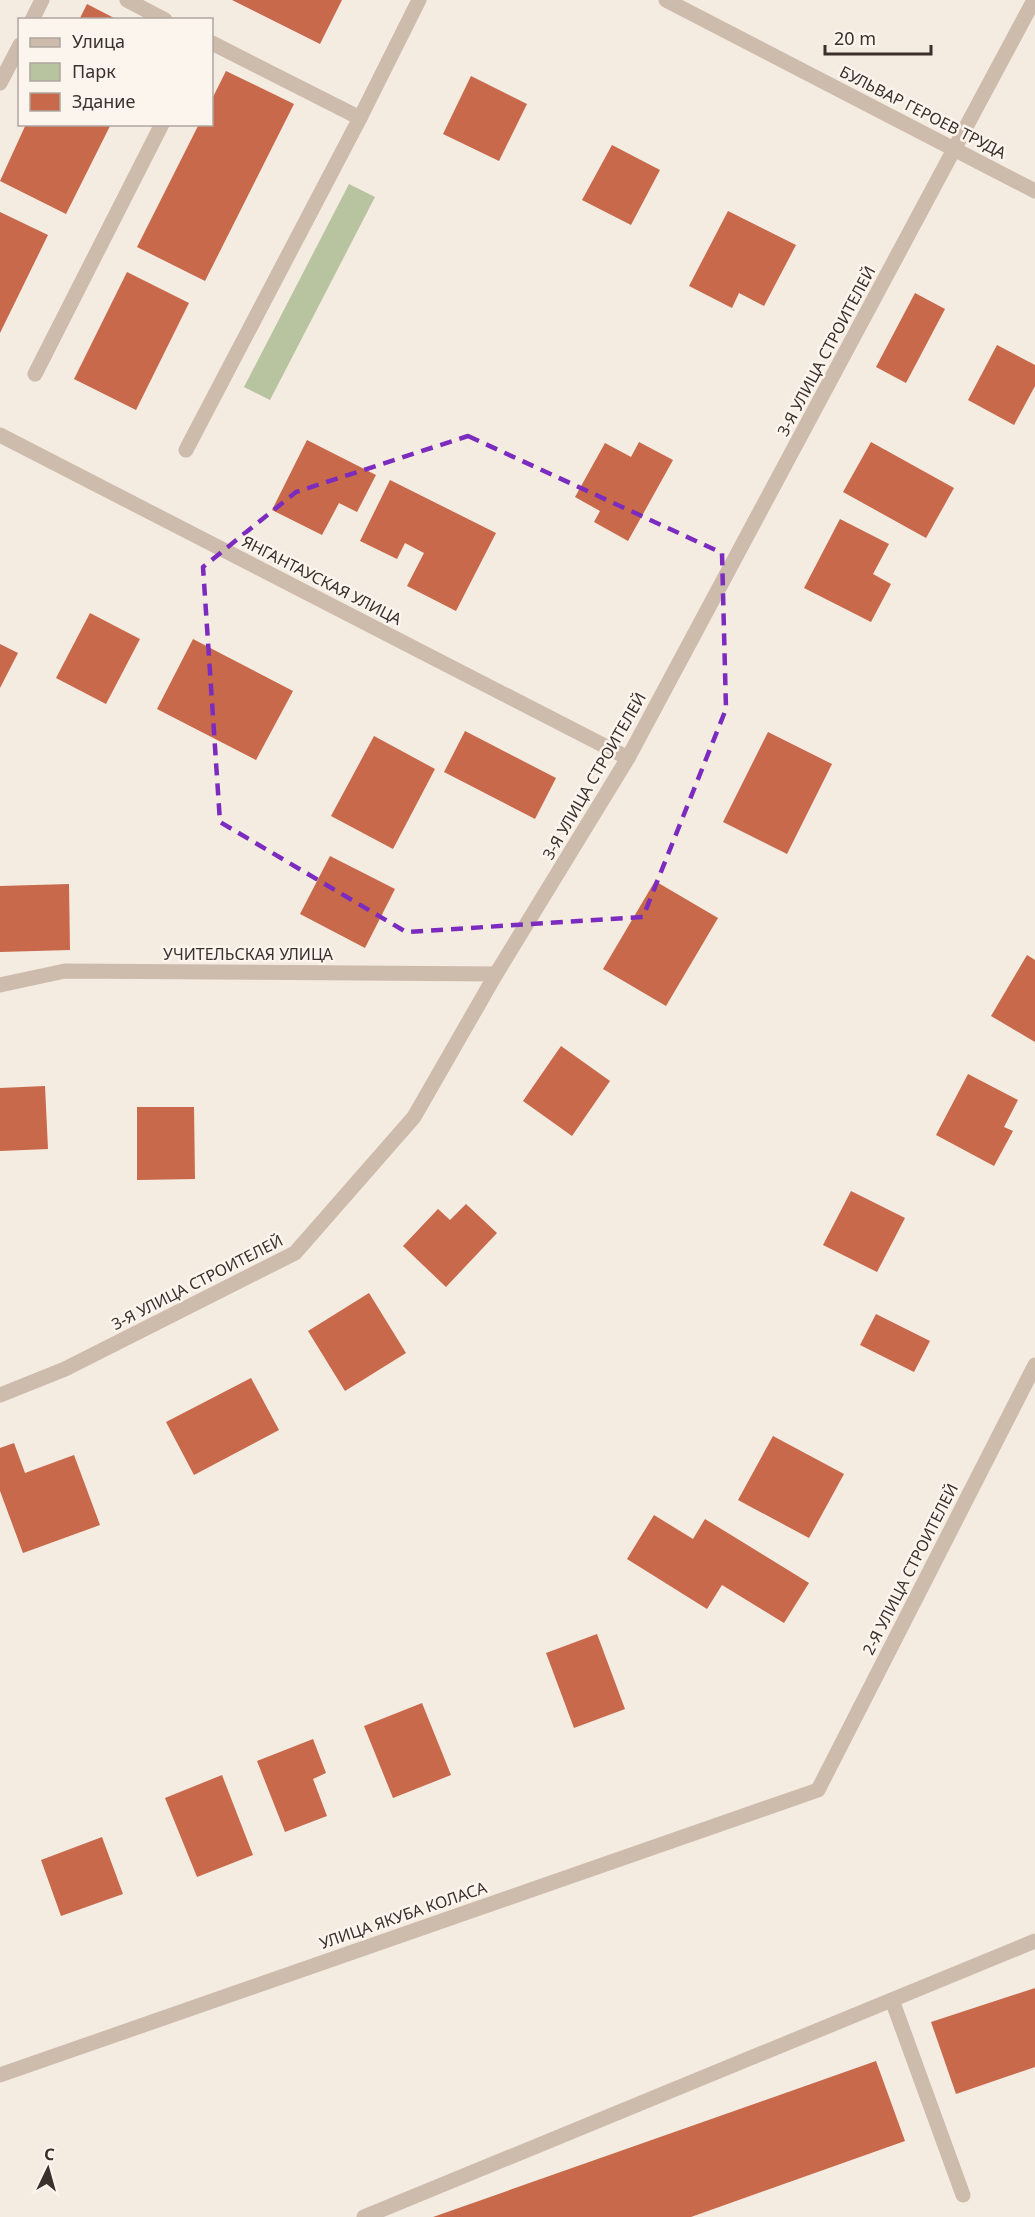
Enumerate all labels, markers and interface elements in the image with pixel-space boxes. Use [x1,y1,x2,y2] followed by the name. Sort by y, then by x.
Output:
[18,18,213,126] legend
[825,18,932,56] scale bar
[834,26,876,50] text: 20 m
[72,29,125,53] text: Улица
[72,59,116,83] text: Парк
[836,60,1011,164] street label: БУЛЬВАР ГЕРОЕВ ТРУДА
[72,89,136,113] text: Здание
[772,262,880,440] street label: 3-Я УЛИЦА СТРОИТЕЛЕЙ
[238,530,406,630] street label: ЯНГАНТАУСКАЯ УЛИЦА
[537,688,651,864] street label: 3-Я УЛИЦА СТРОИТЕЛЕЙ
[163,943,334,965] street label: УЧИТЕЛЬСКАЯ УЛИЦА
[108,1229,286,1335] street label: 3-Я УЛИЦА СТРОИТЕЛЕЙ
[857,1480,963,1658] street label: 2-Я УЛИЦА СТРОИТЕЛЕЙ
[317,1876,490,1954] street label: УЛИЦА ЯКУБА КОЛАСА
[18,2139,78,2199] north arrow
[43,2143,55,2165] text: С

